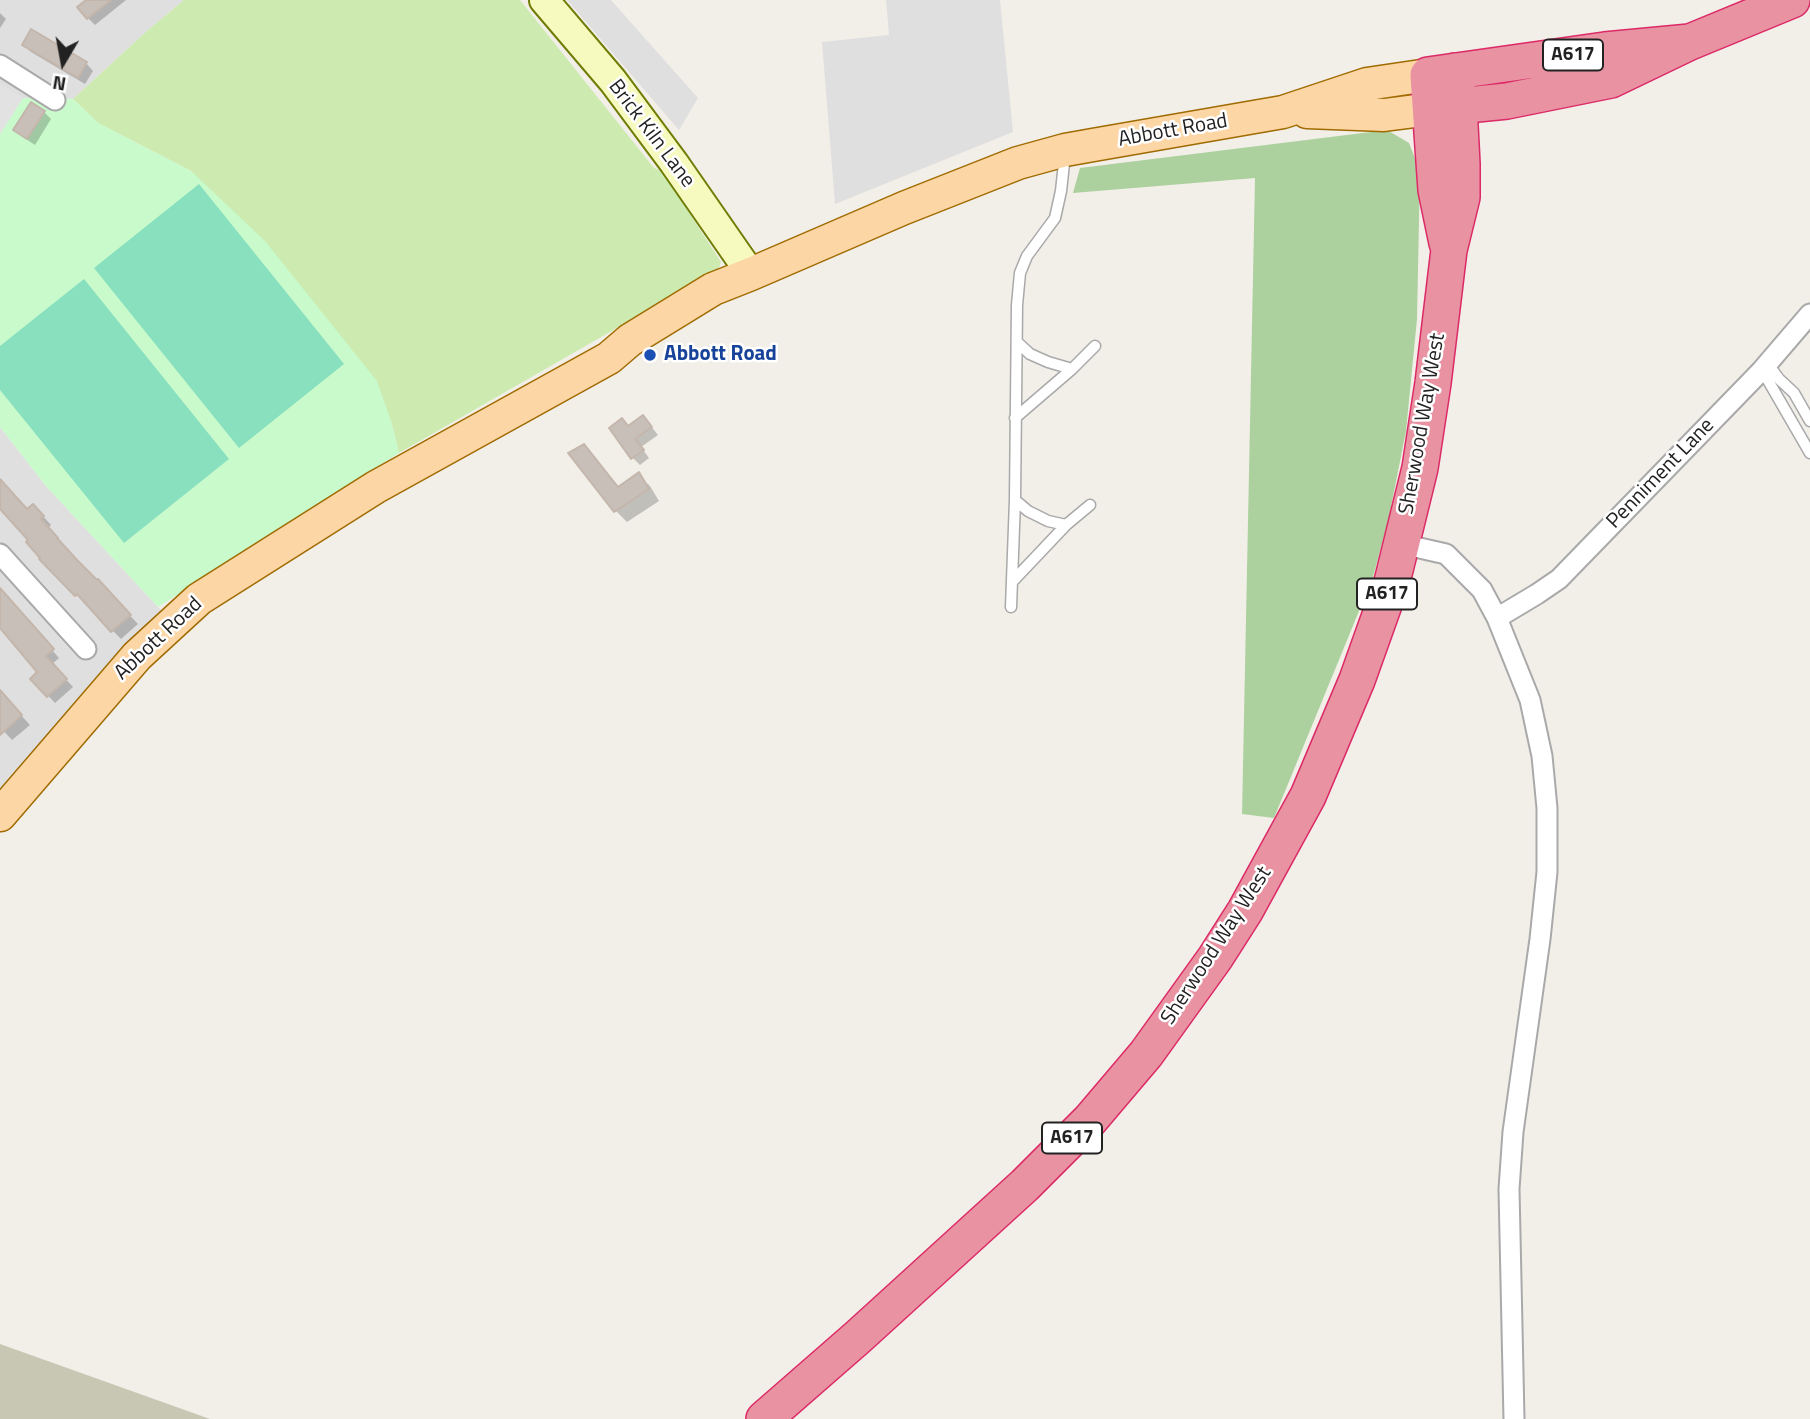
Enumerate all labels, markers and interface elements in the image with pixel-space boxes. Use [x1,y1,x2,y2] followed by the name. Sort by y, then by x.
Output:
[28,28,98,98] north arrow
[1543,40,1603,70] road number: A617
[50,69,68,100] text: N
[602,75,700,193] street label: Brick Kiln Lane
[1116,109,1230,153] street label: Abbott Road
[1395,331,1451,517] street label: Sherwood Way West
[664,342,777,368] place label: Abbott Road
[642,347,658,363] marker: Abbott Road
[1602,413,1720,535] street label: Penniment Lane
[1357,579,1417,610] road number: A617
[110,592,208,686] street label: Abbott Road
[1156,862,1278,1030] street label: Sherwood Way West
[1042,1122,1102,1154] road number: A617

